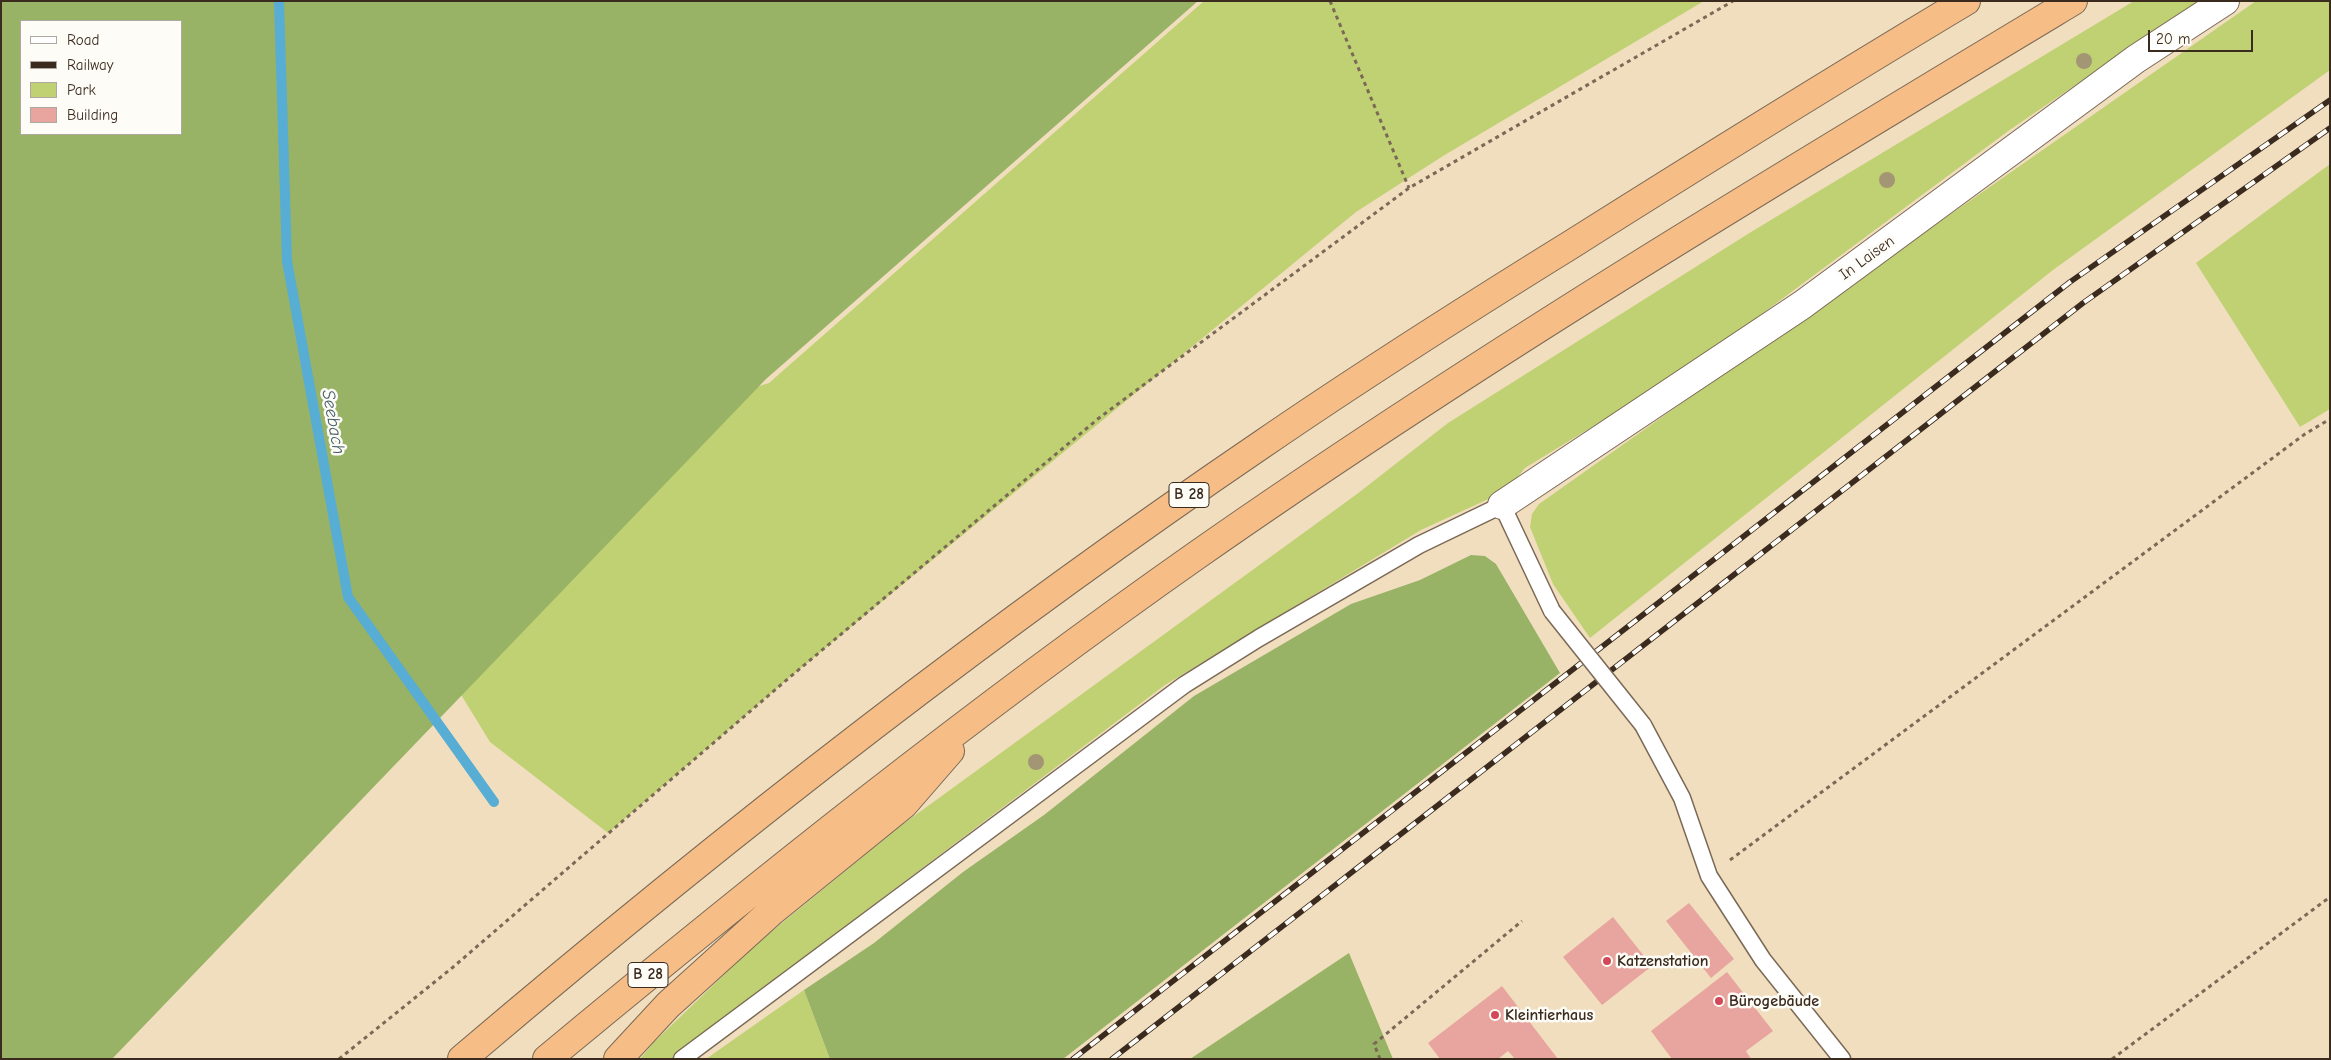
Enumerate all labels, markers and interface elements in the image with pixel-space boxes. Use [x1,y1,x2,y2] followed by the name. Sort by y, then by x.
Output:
[20,20,182,135] legend
[2151,20,2256,52] scale bar
[2156,30,2190,48] text: 20 m
[67,31,99,49] text: Road
[67,56,113,74] text: Railway
[67,81,96,99] text: Park
[67,106,118,124] text: Building
[1836,232,1898,284] street label: In Laisen
[317,388,349,456] water label: Seebach
[1169,482,1209,508] road number: B 28
[1617,951,1708,971] place label: Katzenstation
[1601,955,1613,967] marker: Katzenstation
[628,962,668,988] road number: B 28
[1729,991,1819,1011] place label: Bürogebäude
[1713,995,1725,1007] marker: Bürogebäude
[1505,1005,1593,1025] place label: Kleintierhaus
[1489,1009,1501,1021] marker: Kleintierhaus

